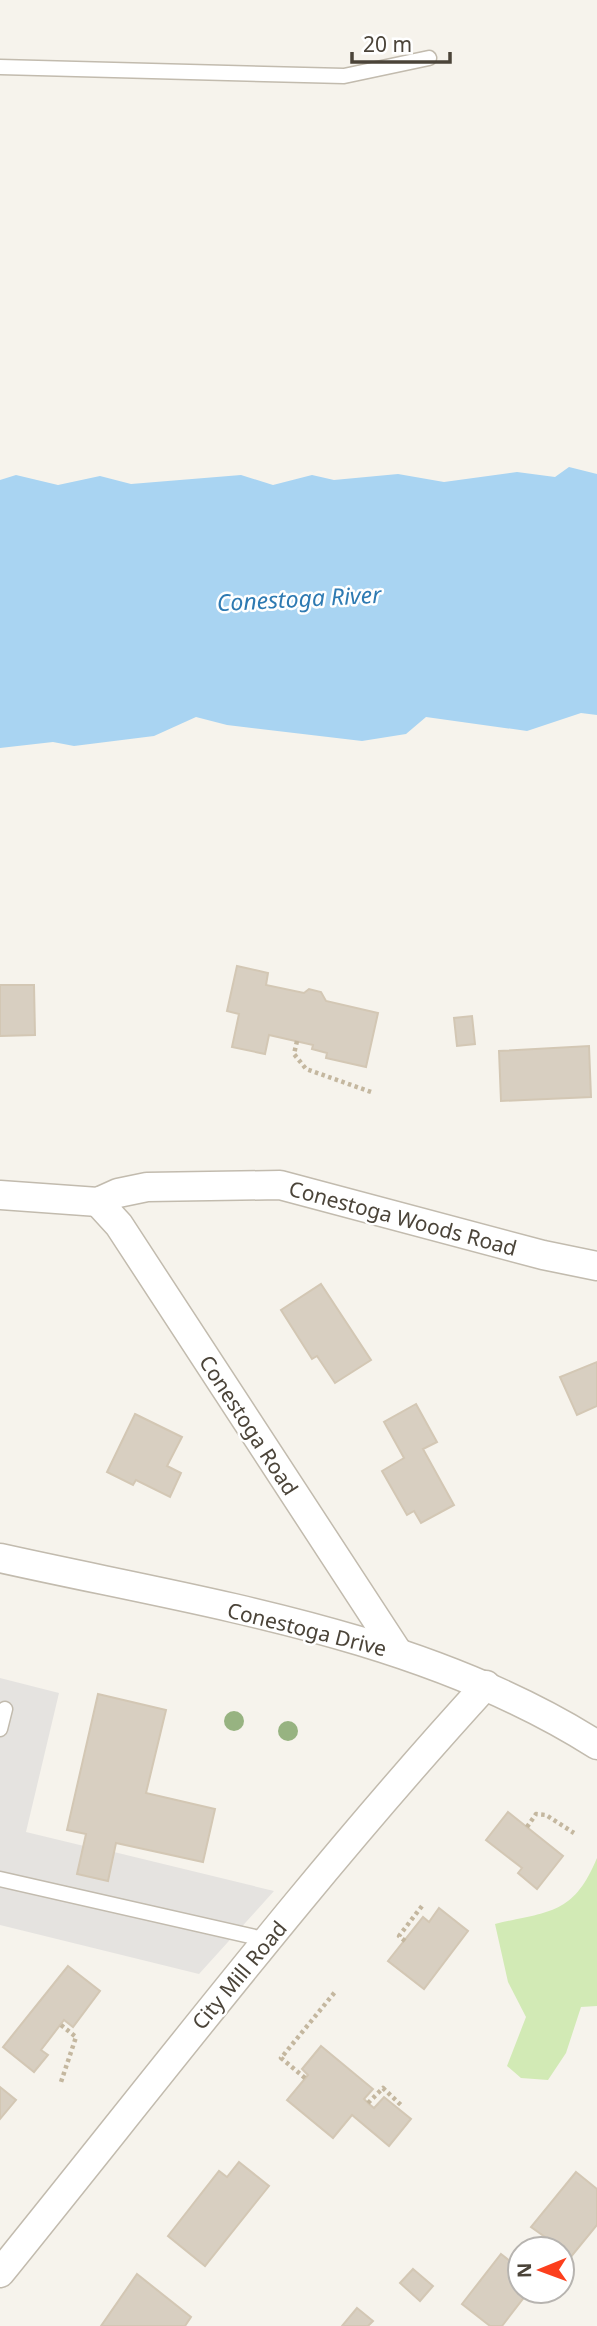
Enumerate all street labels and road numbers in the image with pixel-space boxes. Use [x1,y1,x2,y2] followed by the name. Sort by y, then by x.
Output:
[286,1174,520,1262] street label: Conestoga Woods Road
[193,1350,305,1500] street label: Conestoga Road
[224,1596,390,1662] street label: Conestoga Drive
[185,1915,293,2035] street label: City Mill Road

